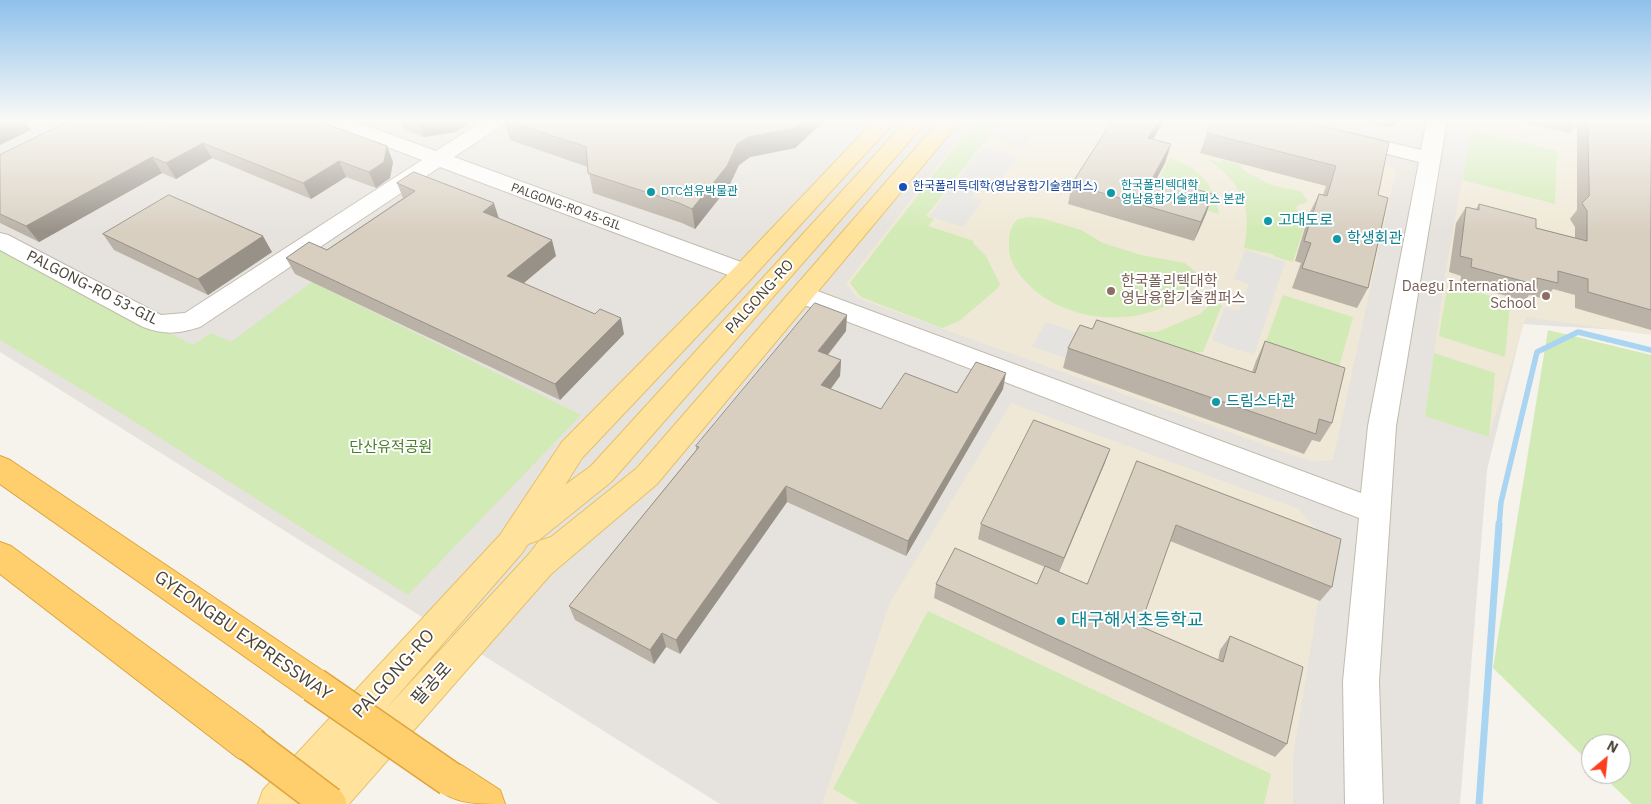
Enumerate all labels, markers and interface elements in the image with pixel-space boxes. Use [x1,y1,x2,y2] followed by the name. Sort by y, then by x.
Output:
[1121,179,1245,207] place label: 한국폴리텍대학 영남융합기술캠퍼스 본관
[509,180,623,234] street label: PALGONG-RO 45-GIL
[913,180,1098,194] place label: 한국폴리특데학(영남융합기술캠퍼스)
[897,181,909,193] marker: 한국폴리특데학(영남융합기술캠퍼스)
[661,185,738,199] place label: DTC섬유박물관
[645,186,657,198] marker: DTC섬유박물관
[1105,187,1117,199] marker: 한국폴리텍대학 영남융합기술캠퍼스 본관
[1278,212,1333,230] place label: 고대도로
[1262,215,1274,227] marker: 고대도로
[1347,230,1402,248] place label: 학생회관
[1331,233,1343,245] marker: 학생회관
[23,247,161,329] street label: PALGONG-RO 53-GIL
[722,256,798,338] street label: PALGONG-RO
[1121,273,1245,308] place label: 한국폴리텍대학 영남융합기술캠퍼스
[1402,278,1536,313] place label: Daegu International School
[1105,285,1117,297] marker: 한국폴리텍대학 영남융합기술캠퍼스
[1540,290,1552,302] marker: Daegu International School
[1226,393,1295,411] place label: 드림스타관
[1210,396,1222,408] marker: 드림스타관
[350,439,432,457] park label: 단산유적공원
[150,566,336,706] street label: GYEONGBU EXPRESSWAY
[1071,610,1203,632] place label: 대구해서초등학교
[1055,615,1067,627] marker: 대구해서초등학교
[348,625,440,723] street label: PALGONG-RO
[407,658,457,710] street label: 팔공로
[1581,734,1631,784] north arrow
[1604,736,1621,757] text: N

